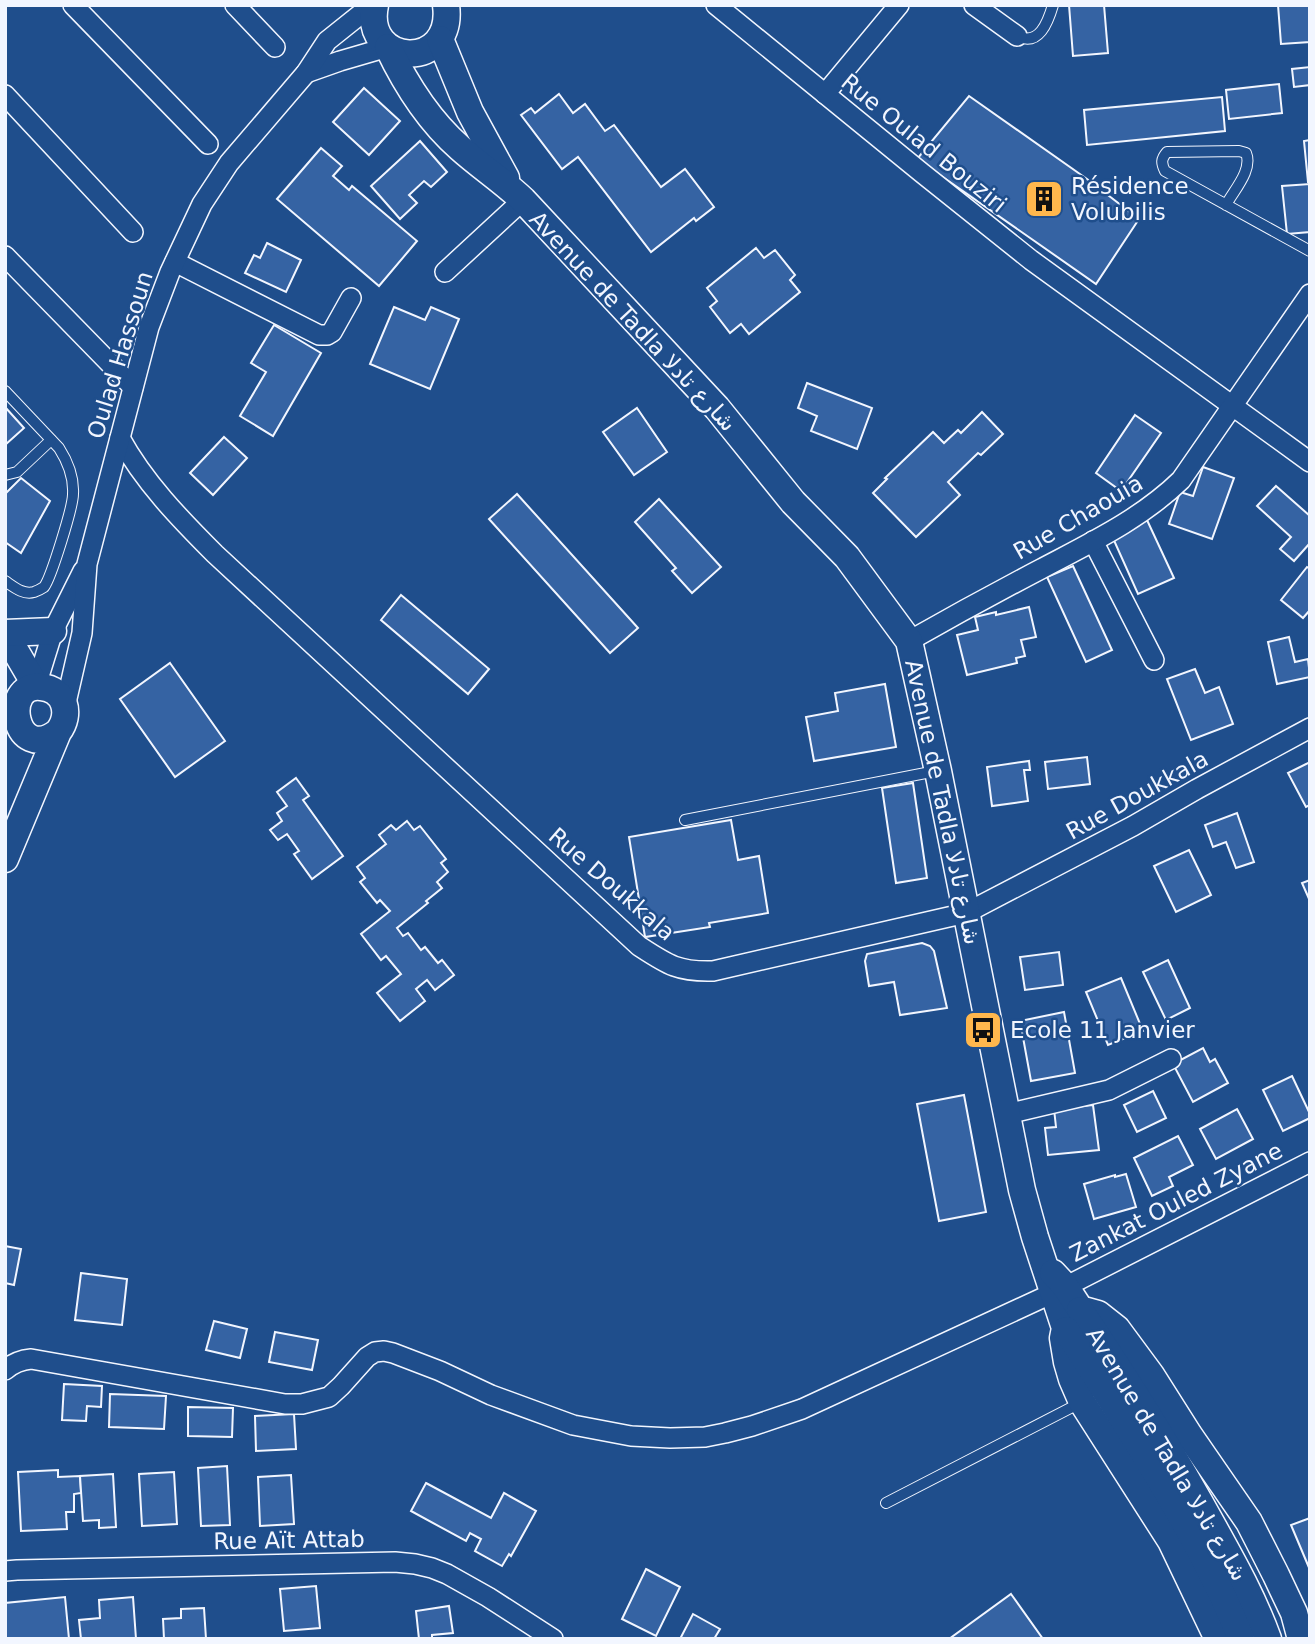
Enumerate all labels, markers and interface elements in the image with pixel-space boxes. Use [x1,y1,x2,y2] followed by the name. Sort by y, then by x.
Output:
[836,68,1012,218] street label: Rue Oulad Bouziri
[1071,173,1189,225] place label: Résidence Volubilis
[1023,178,1065,220] building icon: Résidence Volubilis
[524,206,742,437] street label: Avenue de Tadla شارع تادلا
[82,268,158,442] street label: Oulad Hassoun
[1009,470,1147,564] street label: Rue Chaouia
[899,657,986,947] street label: Avenue de Tadla شارع تادلا
[1062,745,1212,845] street label: Rue Doukkala
[544,822,680,946] street label: Rue Doukkala
[962,1009,1004,1051] bus stop icon: Ecole 11 Janvier
[1010,1017,1195,1043] place label: Ecole 11 Janvier
[1065,1137,1287,1267] street label: Zankat Ouled Zyane
[1080,1323,1253,1586] street label: Avenue de Tadla شارع تادلا
[213,1526,365,1554] street label: Rue Aït Attab

